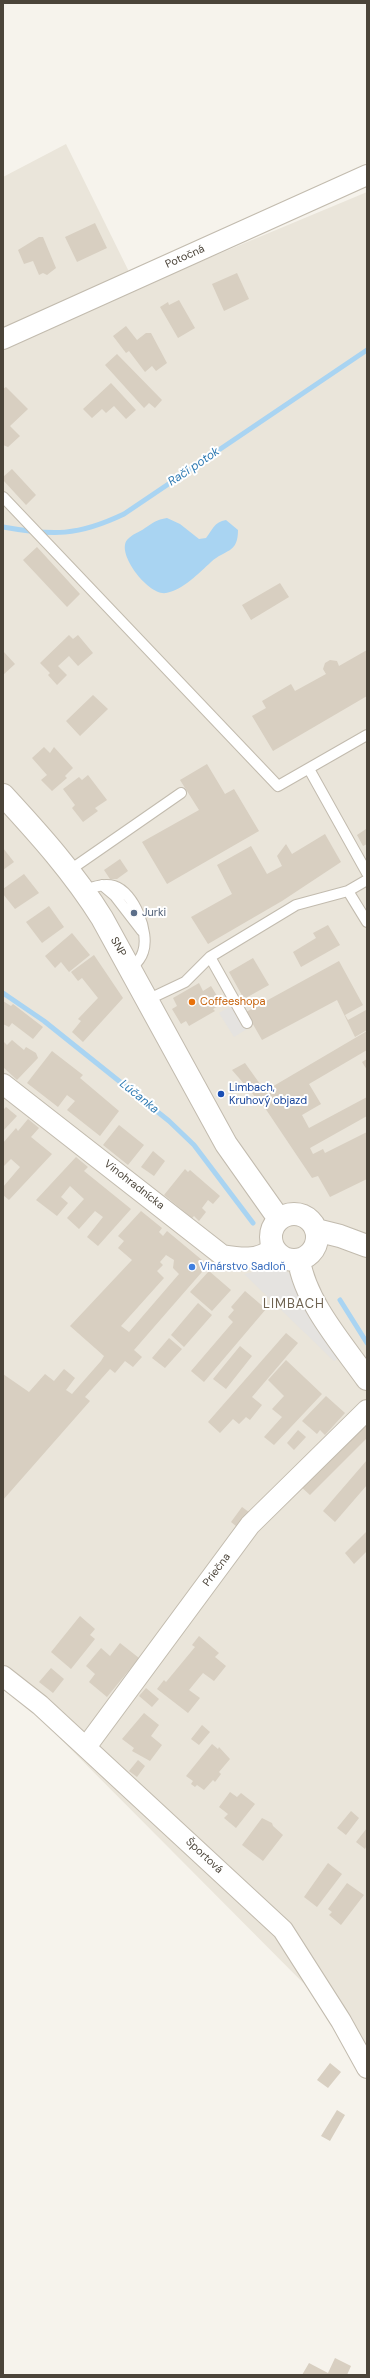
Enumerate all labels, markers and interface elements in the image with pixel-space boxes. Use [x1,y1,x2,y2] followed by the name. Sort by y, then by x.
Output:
[163,243,207,271] street label: Potočná
[166,445,222,489] water label: Račí potok
[142,906,166,920] place label: Jurki
[129,908,139,918] marker: Jurki
[107,935,129,959] street label: SNP
[200,995,265,1009] place label: Coffeeshopa
[187,997,197,1007] marker: Coffeeshopa
[117,1077,161,1117] water label: Lúčanka
[229,1081,307,1107] place label: Limbach, Kruhový objazd
[216,1089,226,1099] marker: Limbach, Kruhový objazd
[101,1157,167,1213] street label: Vinohradnícka
[200,1260,285,1274] place label: Vinárstvo Sadloň
[187,1262,197,1272] marker: Vinárstvo Sadloň
[263,1297,325,1313] district label: LIMBACH
[200,1551,234,1589] street label: Priečna
[183,1836,225,1876] street label: Športová

